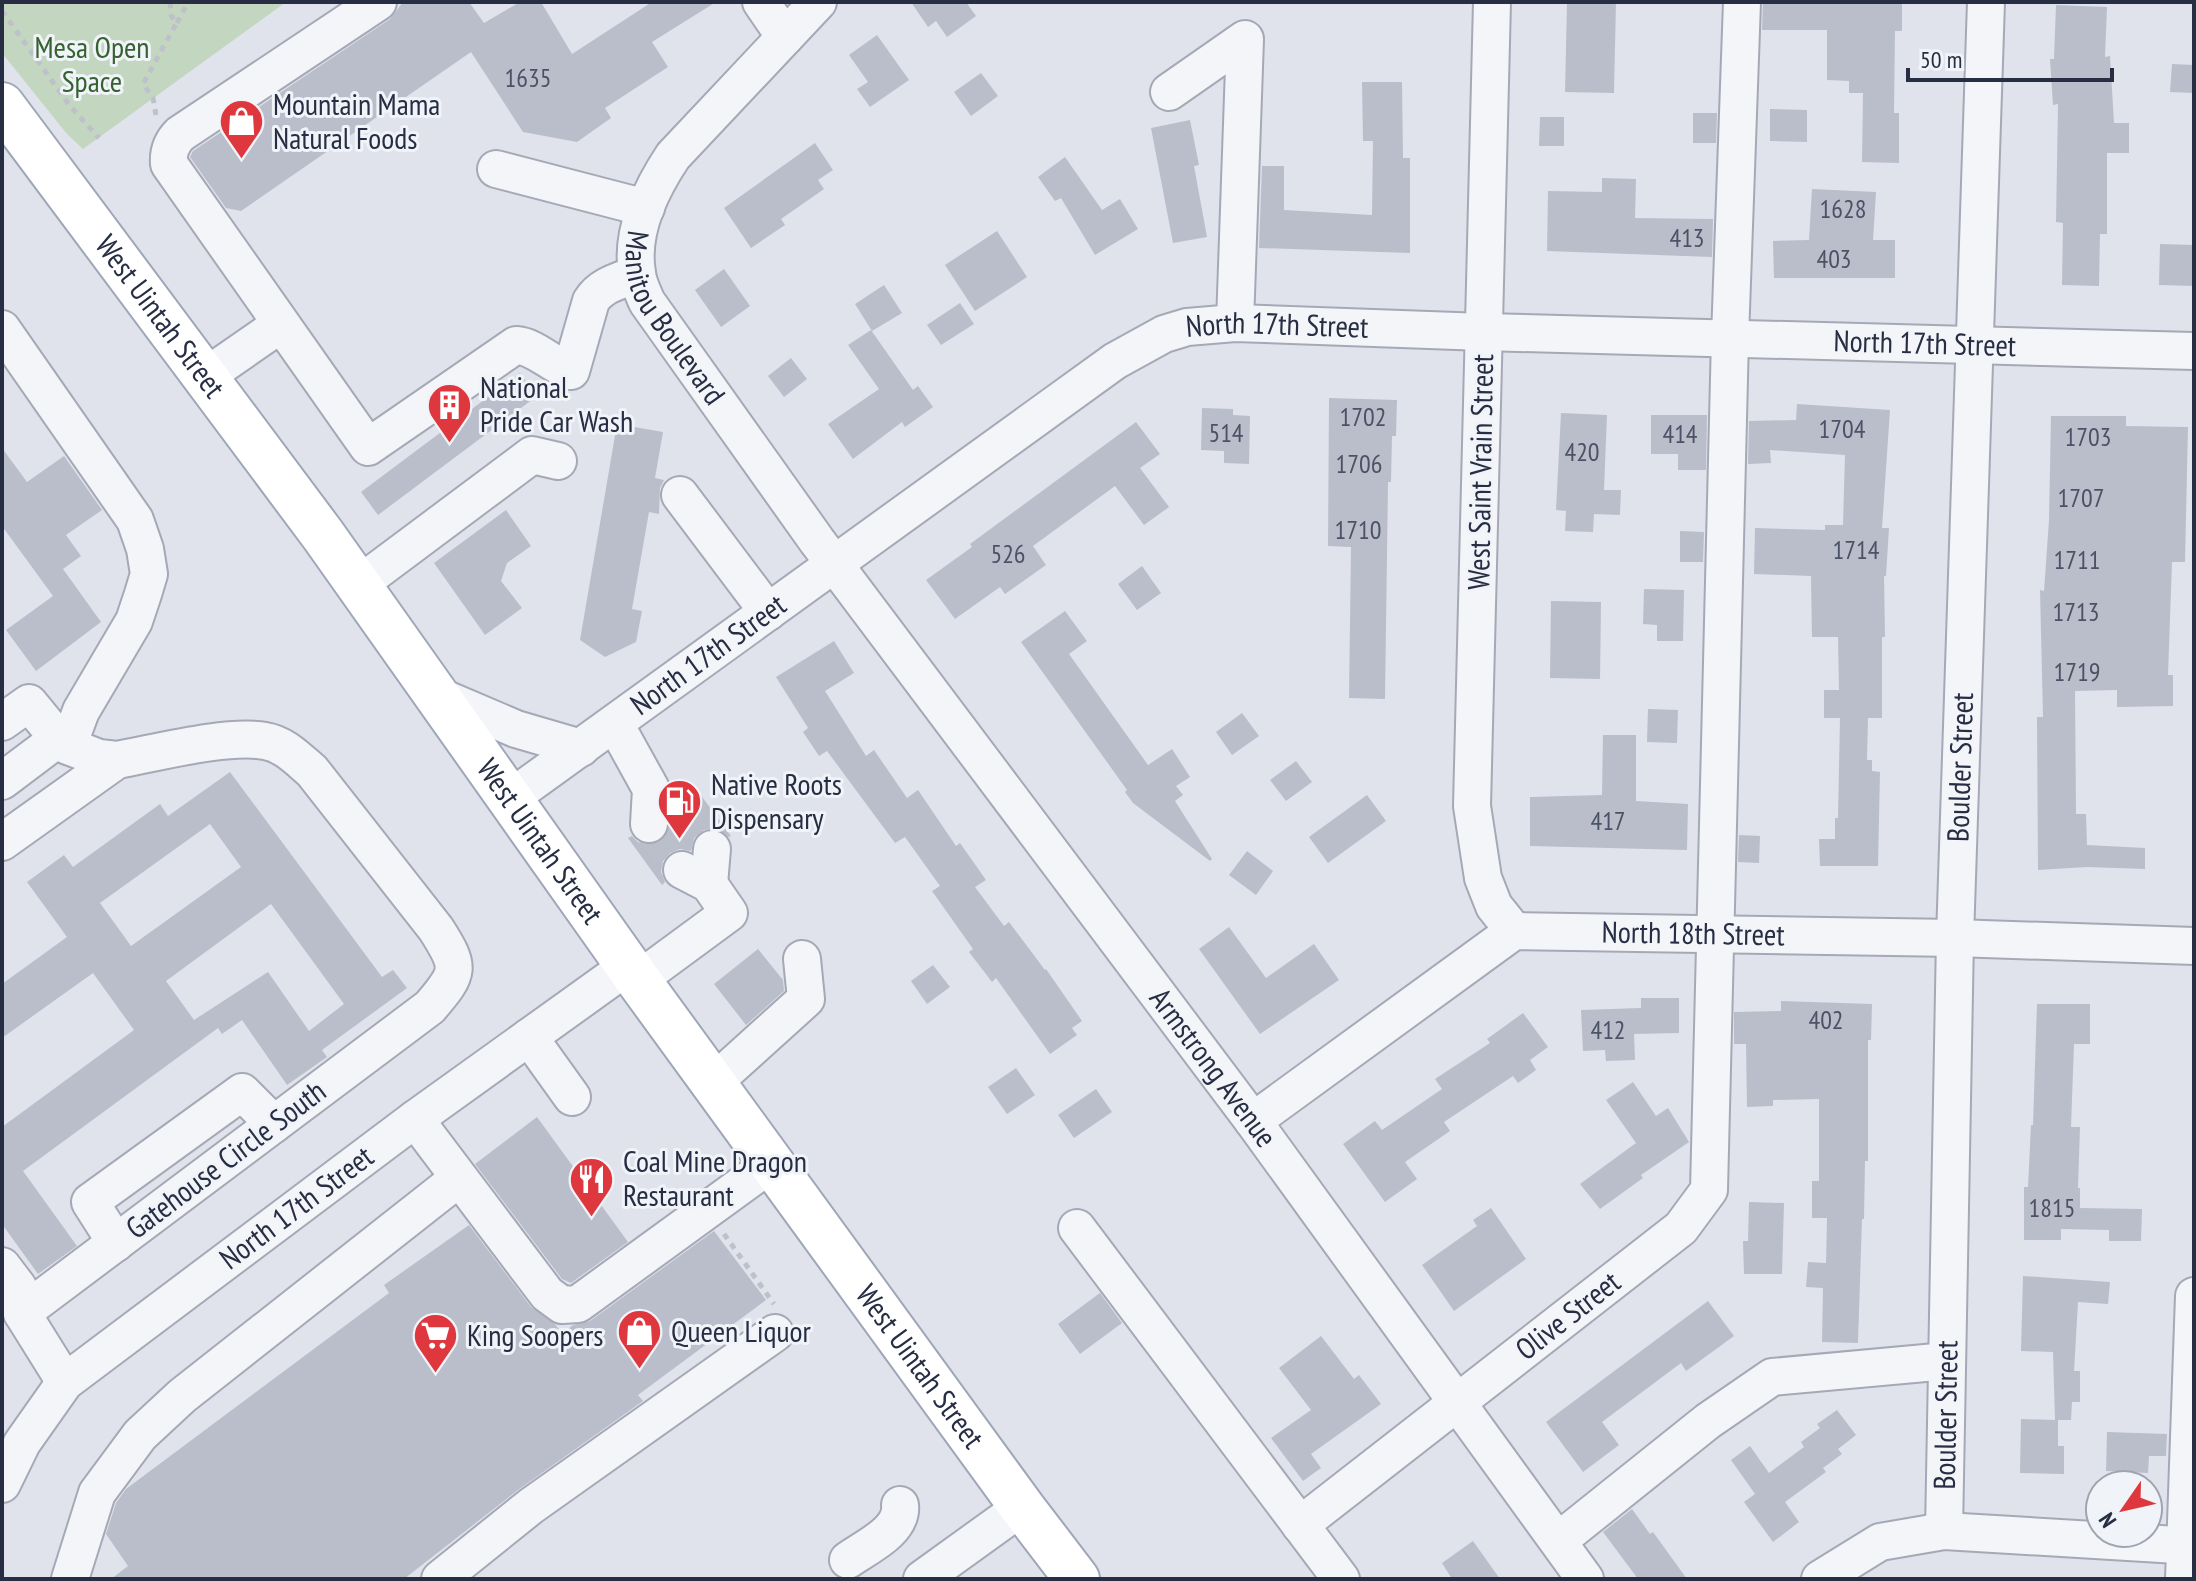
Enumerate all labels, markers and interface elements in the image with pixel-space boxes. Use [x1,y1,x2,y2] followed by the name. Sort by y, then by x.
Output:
[34,27,150,100] park label: Mesa Open Space
[1908,32,2112,82] scale bar
[1920,44,1962,75] text: 50 m
[505,61,551,94] house number: 1635
[273,84,440,157] place label: Mountain Mama Natural Foods
[218,98,266,161] shop icon: Mountain Mama Natural Foods
[1820,192,1866,225] house number: 1628
[1669,221,1705,254] house number: 413
[88,226,235,405] street label: West Uintah Street
[618,228,735,412] street label: Manitou Boulevard
[1816,242,1852,275] house number: 403
[1184,302,1370,346] street label: North 17th Street
[1833,320,2017,364] street label: North 17th Street
[1458,353,1501,590] street label: West Saint Vrain Street
[480,367,633,440] place label: National Pride Car Wash
[425,381,473,444] building icon: National Pride Car Wash
[1340,400,1386,433] house number: 1702
[1819,412,1866,445] house number: 1704
[1208,416,1244,449] house number: 514
[1662,417,1698,450] house number: 414
[2065,420,2111,453] house number: 1703
[1564,435,1600,468] house number: 420
[1336,447,1382,480] house number: 1706
[2058,481,2104,514] house number: 1707
[1335,513,1381,546] house number: 1710
[1833,533,1880,566] house number: 1714
[990,537,1026,570] house number: 526
[2054,543,2100,576] house number: 1711
[622,584,794,723] street label: North 17th Street
[2053,595,2099,628] house number: 1713
[2054,655,2100,688] house number: 1719
[1937,691,1981,842] street label: Boulder Street
[469,750,613,931] street label: West Uintah Street
[711,764,842,837] place label: Native Roots Dispensary
[656,778,704,841] fuel station icon: Native Roots Dispensary
[1590,804,1626,837] house number: 417
[1601,911,1786,953] street label: North 18th Street
[1142,980,1286,1154] street label: Armstrong Avenue
[1808,1003,1844,1036] house number: 402
[1590,1013,1626,1046] house number: 412
[117,1071,333,1247] street label: Gatehouse Circle South
[211,1136,381,1277] street label: North 17th Street
[623,1141,807,1214] place label: Coal Mine Dragon Restaurant
[568,1155,616,1218] restaurant icon: Coal Mine Dragon Restaurant
[2029,1191,2075,1224] house number: 1815
[1507,1261,1628,1368] street label: Olive Street
[848,1276,994,1456] street label: West Uintah Street
[616,1308,664,1371] shop icon: Queen Liquor
[671,1311,811,1350] place label: Queen Liquor
[412,1312,460,1375] supermarket icon: King Soopers
[467,1315,603,1354] place label: King Soopers
[1924,1339,1966,1490] street label: Boulder Street
[2084,1469,2164,1549] north arrow
[2092,1507,2122,1533] text: N

